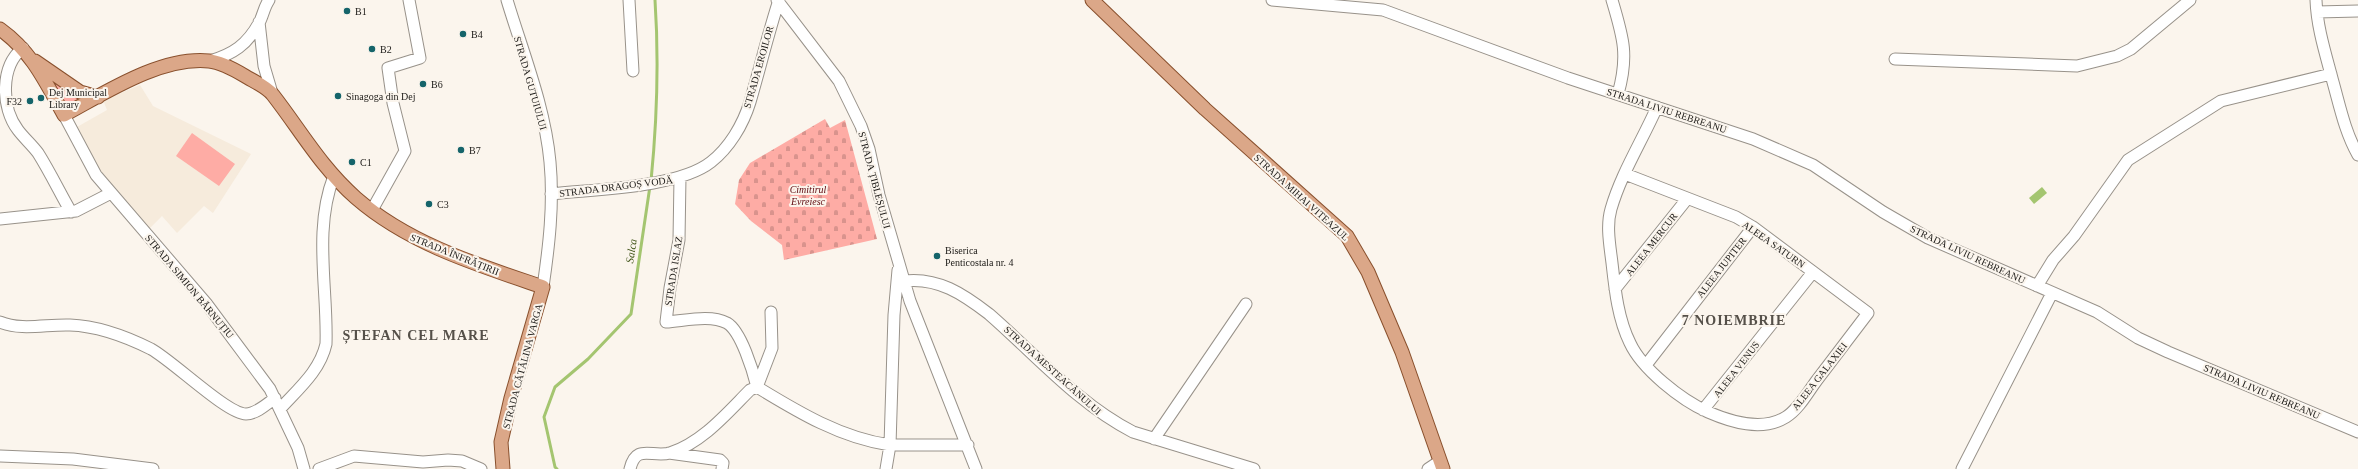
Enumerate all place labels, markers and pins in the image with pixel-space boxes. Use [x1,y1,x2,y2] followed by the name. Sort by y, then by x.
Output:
[342,6,352,16] marker: B1
[355,6,367,17] place label: B1
[458,29,468,39] marker: B4
[471,29,483,40] place label: B4
[367,44,377,54] marker: B2
[380,44,392,55] place label: B2
[418,79,428,89] marker: B6
[431,79,443,90] place label: B6
[49,87,107,110] place label: Dej Municipal Library
[333,91,343,101] marker: Sinagoga din Dej
[346,91,415,102] place label: Sinagoga din Dej
[36,93,46,103] marker: Dej Municipal Library
[6,96,22,107] place label: F32
[25,96,35,106] marker: F32
[456,145,466,155] marker: B7
[469,145,481,156] place label: B7
[347,157,357,167] marker: C1
[360,157,372,168] place label: C1
[424,199,434,209] marker: C3
[437,199,449,210] place label: C3
[945,245,1014,268] place label: Biserica Penticostala nr. 4
[932,251,942,261] marker: Biserica Penticostala nr. 4

